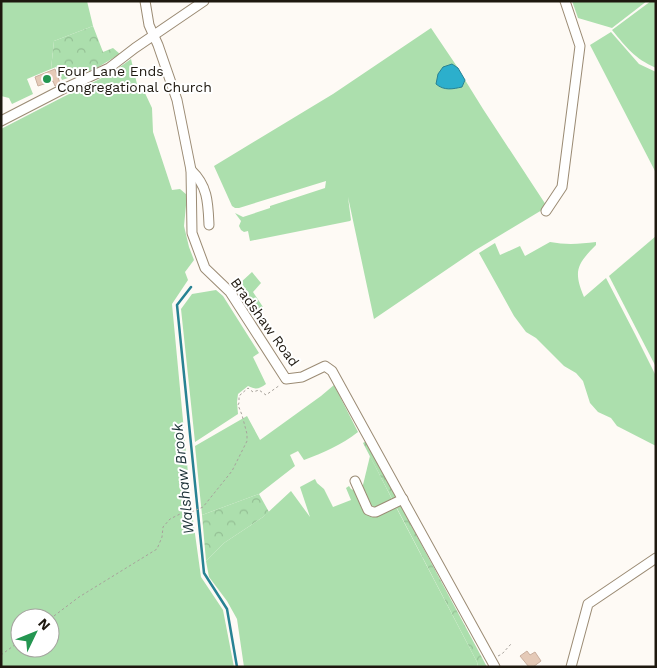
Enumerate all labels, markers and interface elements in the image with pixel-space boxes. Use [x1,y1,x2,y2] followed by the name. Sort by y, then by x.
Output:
[57,63,212,95] place label: Four Lane Ends Congregational Church
[41,73,53,85] marker: Four Lane Ends Congregational Church
[228,275,302,369] street label: Bradshaw Road
[168,422,198,535] water label: Walshaw Brook
[10,608,60,658] north arrow
[35,615,54,633] text: N

